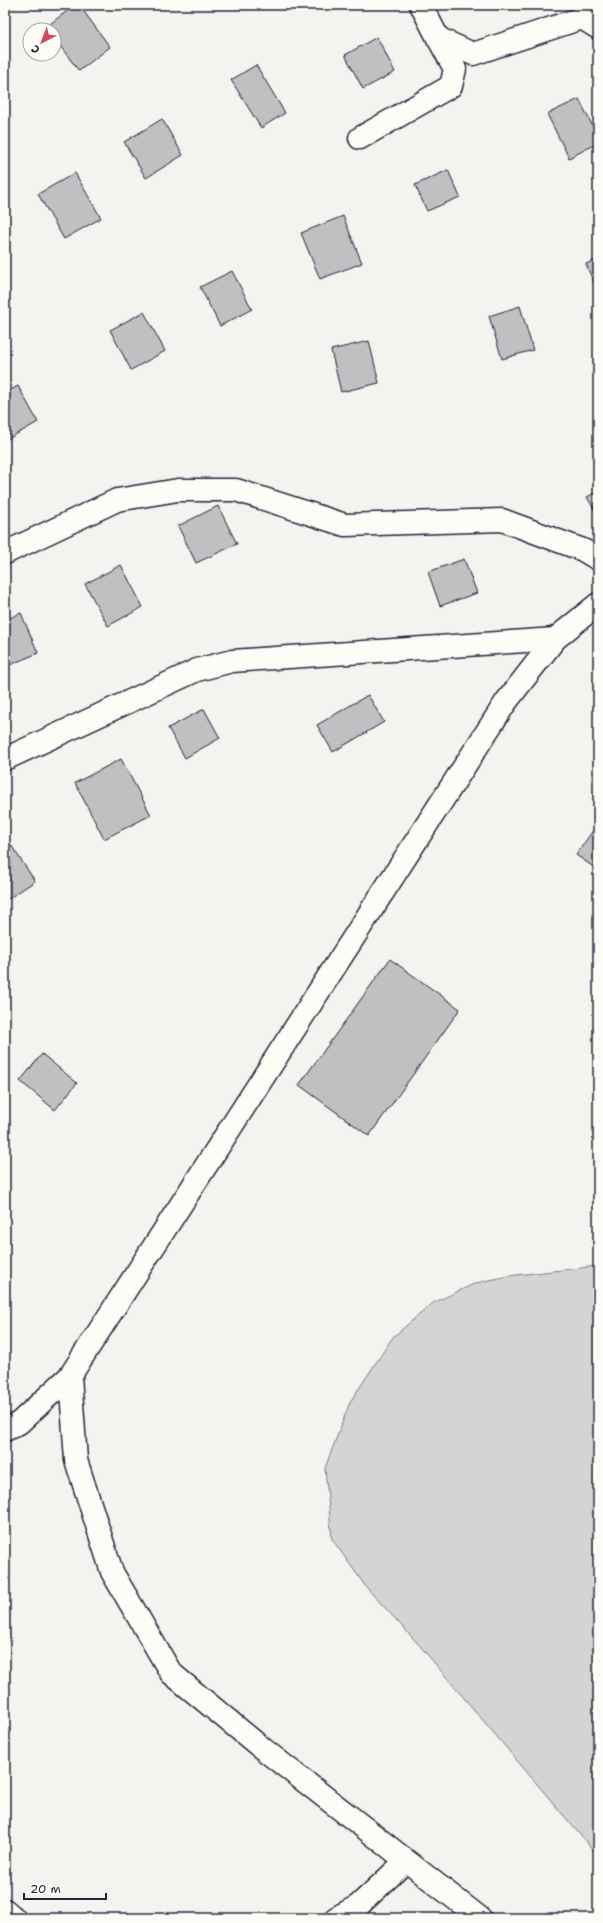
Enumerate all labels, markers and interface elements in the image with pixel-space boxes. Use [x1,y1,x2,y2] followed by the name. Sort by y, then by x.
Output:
[22,22,62,62] north arrow
[28,41,43,57] text: С
[24,1875,106,1901] scale bar
[30,1881,61,1897] text: 20 m

